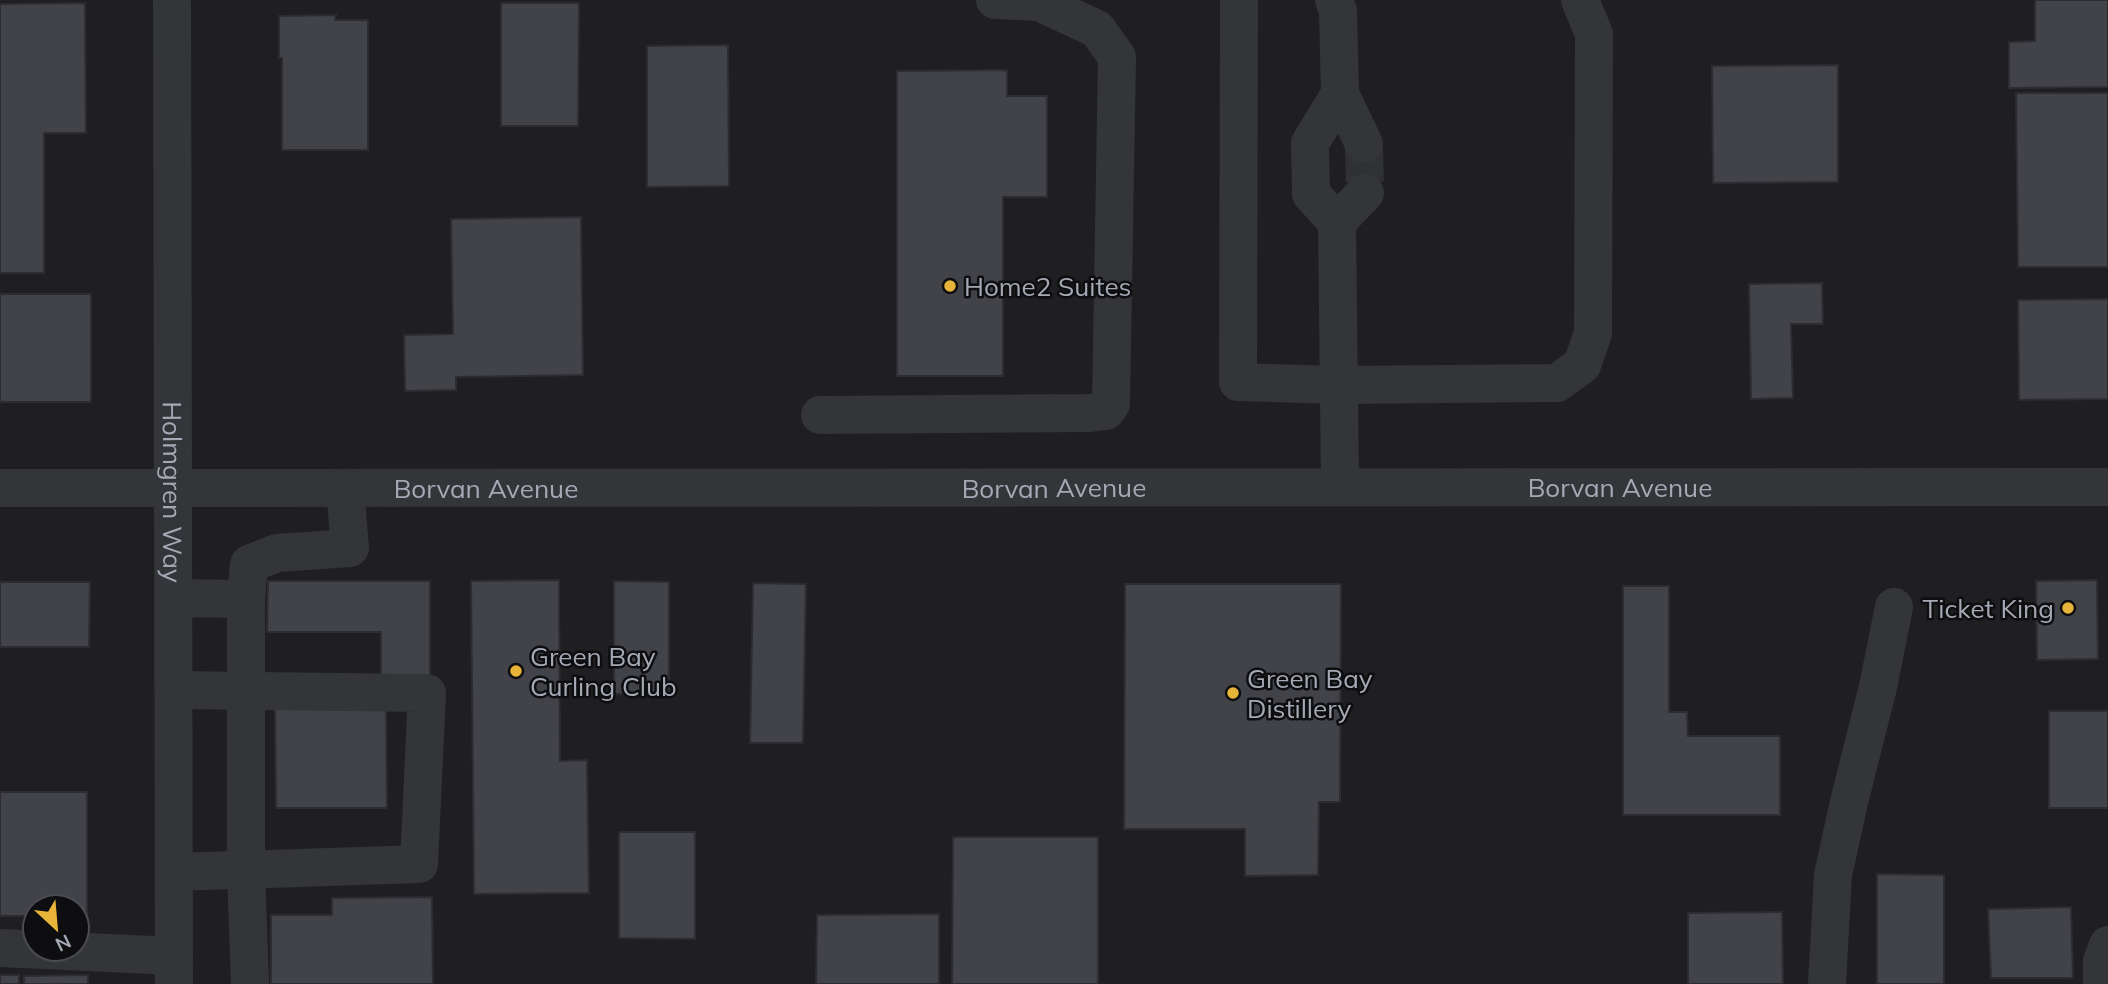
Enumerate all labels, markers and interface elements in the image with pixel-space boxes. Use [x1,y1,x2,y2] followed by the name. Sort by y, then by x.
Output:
[964,270,1132,303] place label: Home2 Suites
[942,278,958,294] marker: Home2 Suites
[156,401,190,583] street label: Holmgren Way
[394,471,578,504] street label: Borvan Avenue
[962,471,1146,504] street label: Borvan Avenue
[1528,471,1712,504] street label: Borvan Avenue
[1923,592,2054,625] place label: Ticket King
[2060,600,2076,616] marker: Ticket King
[530,640,677,703] place label: Green Bay Curling Club
[1247,662,1373,725] place label: Green Bay Distillery
[508,663,524,679] marker: Green Bay Curling Club
[1225,685,1241,701] marker: Green Bay Distillery
[21,893,91,963] north arrow
[52,929,75,957] text: N

